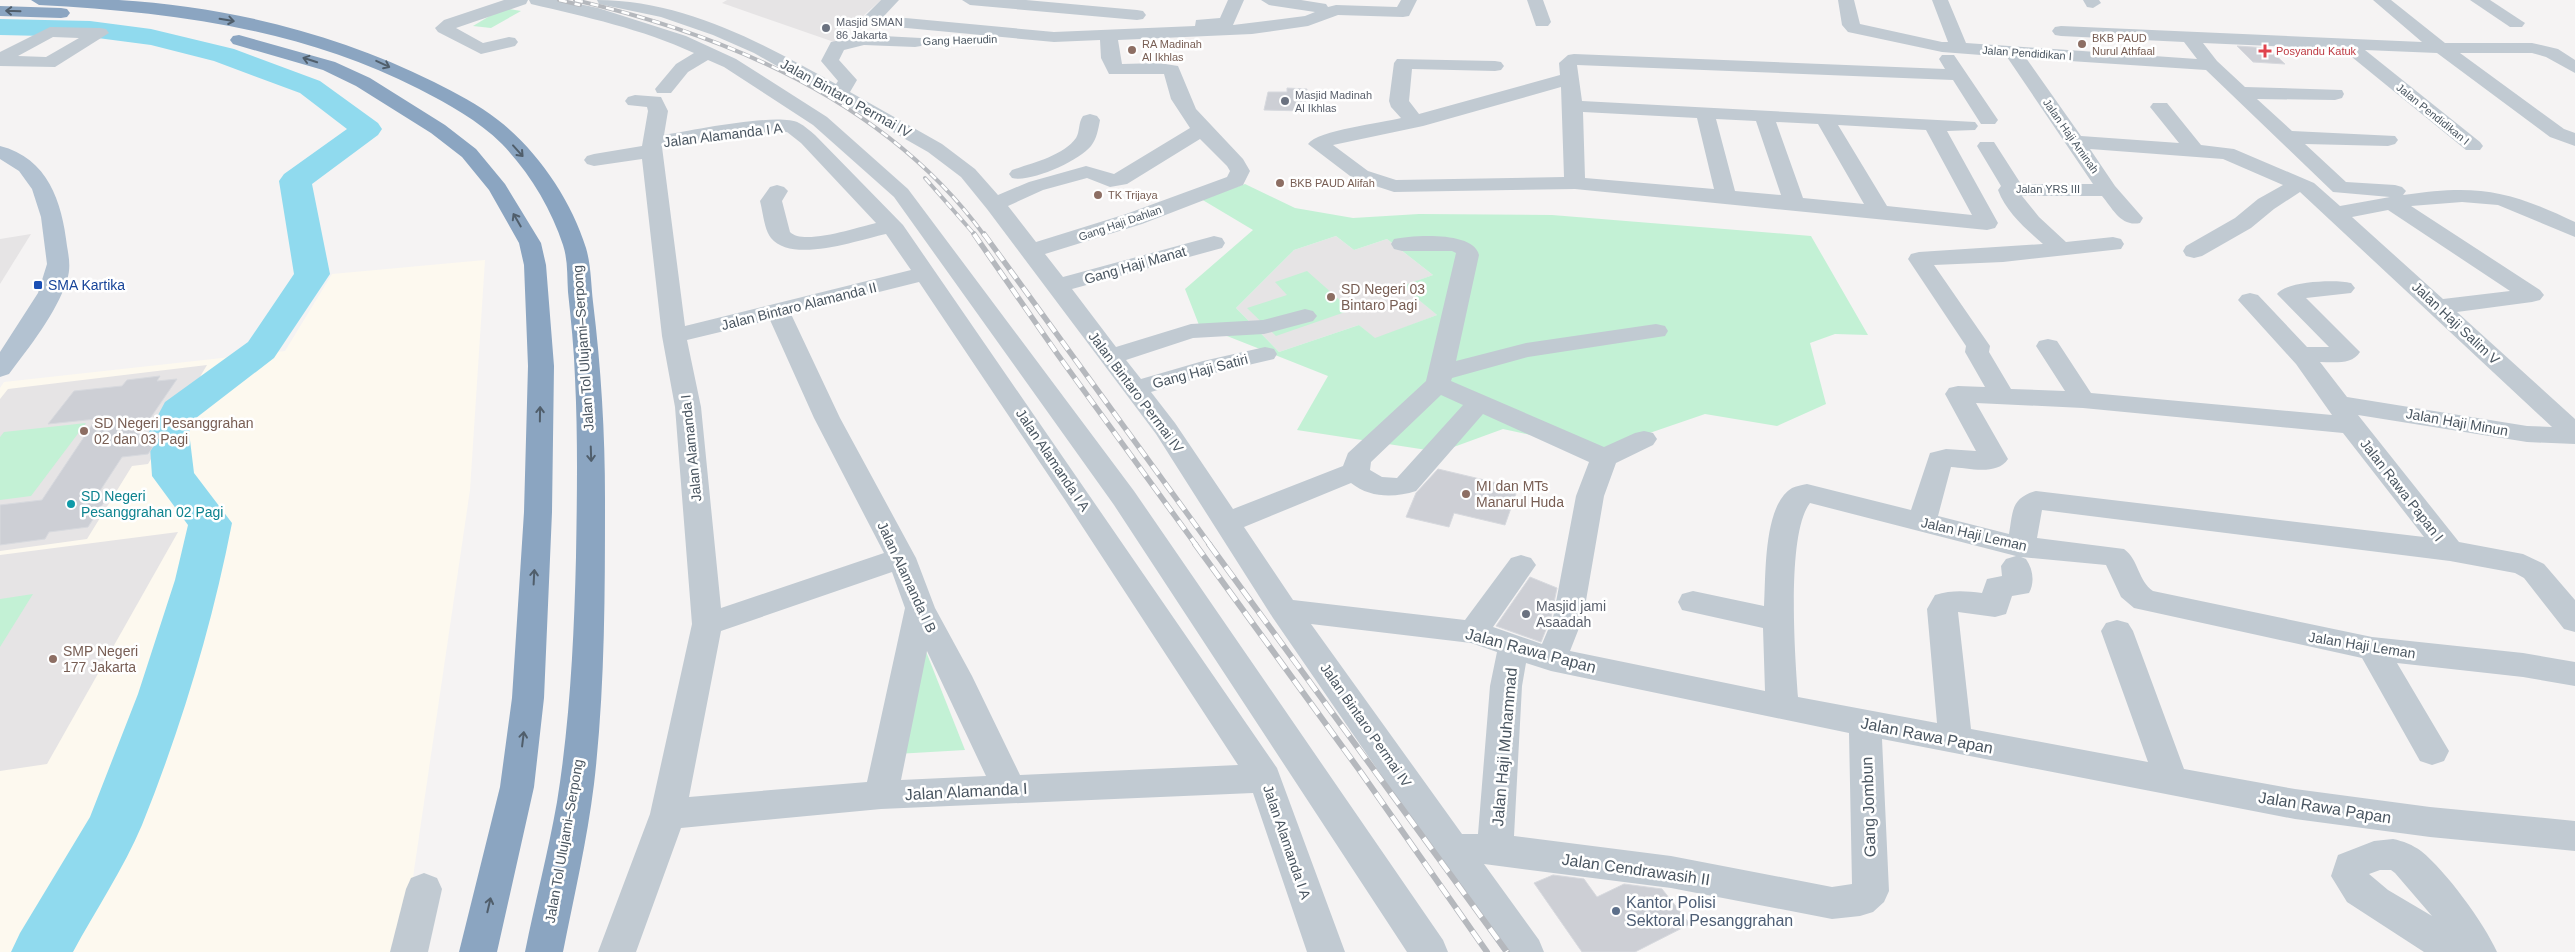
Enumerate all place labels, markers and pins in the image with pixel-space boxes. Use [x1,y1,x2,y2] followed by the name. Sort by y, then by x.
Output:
[836,16,903,41] place label: Masjid SMAN 86 Jakarta
[820,22,832,34] marker: Masjid SMAN 86 Jakarta
[2092,32,2155,57] place label: BKB PAUD Nurul Athfaal
[1142,38,1202,63] place label: RA Madinah Al Ikhlas
[2076,38,2088,50] marker: BKB PAUD Nurul Athfaal
[1126,44,1138,56] marker: RA Madinah Al Ikhlas
[2258,44,2272,58] marker: Posyandu Katuk
[2276,45,2357,57] place label: Posyandu Katuk
[1295,89,1372,114] place label: Masjid Madinah Al Ikhlas
[1279,95,1291,107] marker: Masjid Madinah Al Ikhlas
[1274,177,1286,189] marker: BKB PAUD Alifah
[1290,177,1375,189] place label: BKB PAUD Alifah
[1092,189,1104,201] marker: TK Trijaya
[1108,189,1158,201] place label: TK Trijaya
[48,277,125,293] place label: SMA Kartika
[32,279,44,291] marker: SMA Kartika
[1341,281,1425,313] place label: SD Negeri 03 Bintaro Pagi
[1325,291,1337,303] marker: SD Negeri 03 Bintaro Pagi
[94,415,254,447] place label: SD Negeri Pesanggrahan 02 dan 03 Pagi
[78,425,90,437] marker: SD Negeri Pesanggrahan 02 dan 03 Pagi
[1476,478,1564,510] place label: MI dan MTs Manarul Huda
[81,488,223,520] place label: SD Negeri Pesanggrahan 02 Pagi
[1460,488,1472,500] marker: MI dan MTs Manarul Huda
[65,498,77,510] marker: SD Negeri Pesanggrahan 02 Pagi
[1536,598,1606,630] place label: Masjid jami Asaadah
[1520,608,1532,620] marker: Masjid jami Asaadah
[63,643,138,675] place label: SMP Negeri 177 Jakarta
[47,653,59,665] marker: SMP Negeri 177 Jakarta
[1626,894,1793,929] place label: Kantor Polisi Sektoral Pesanggrahan
[1610,905,1622,917] marker: Kantor Polisi Sektoral Pesanggrahan

